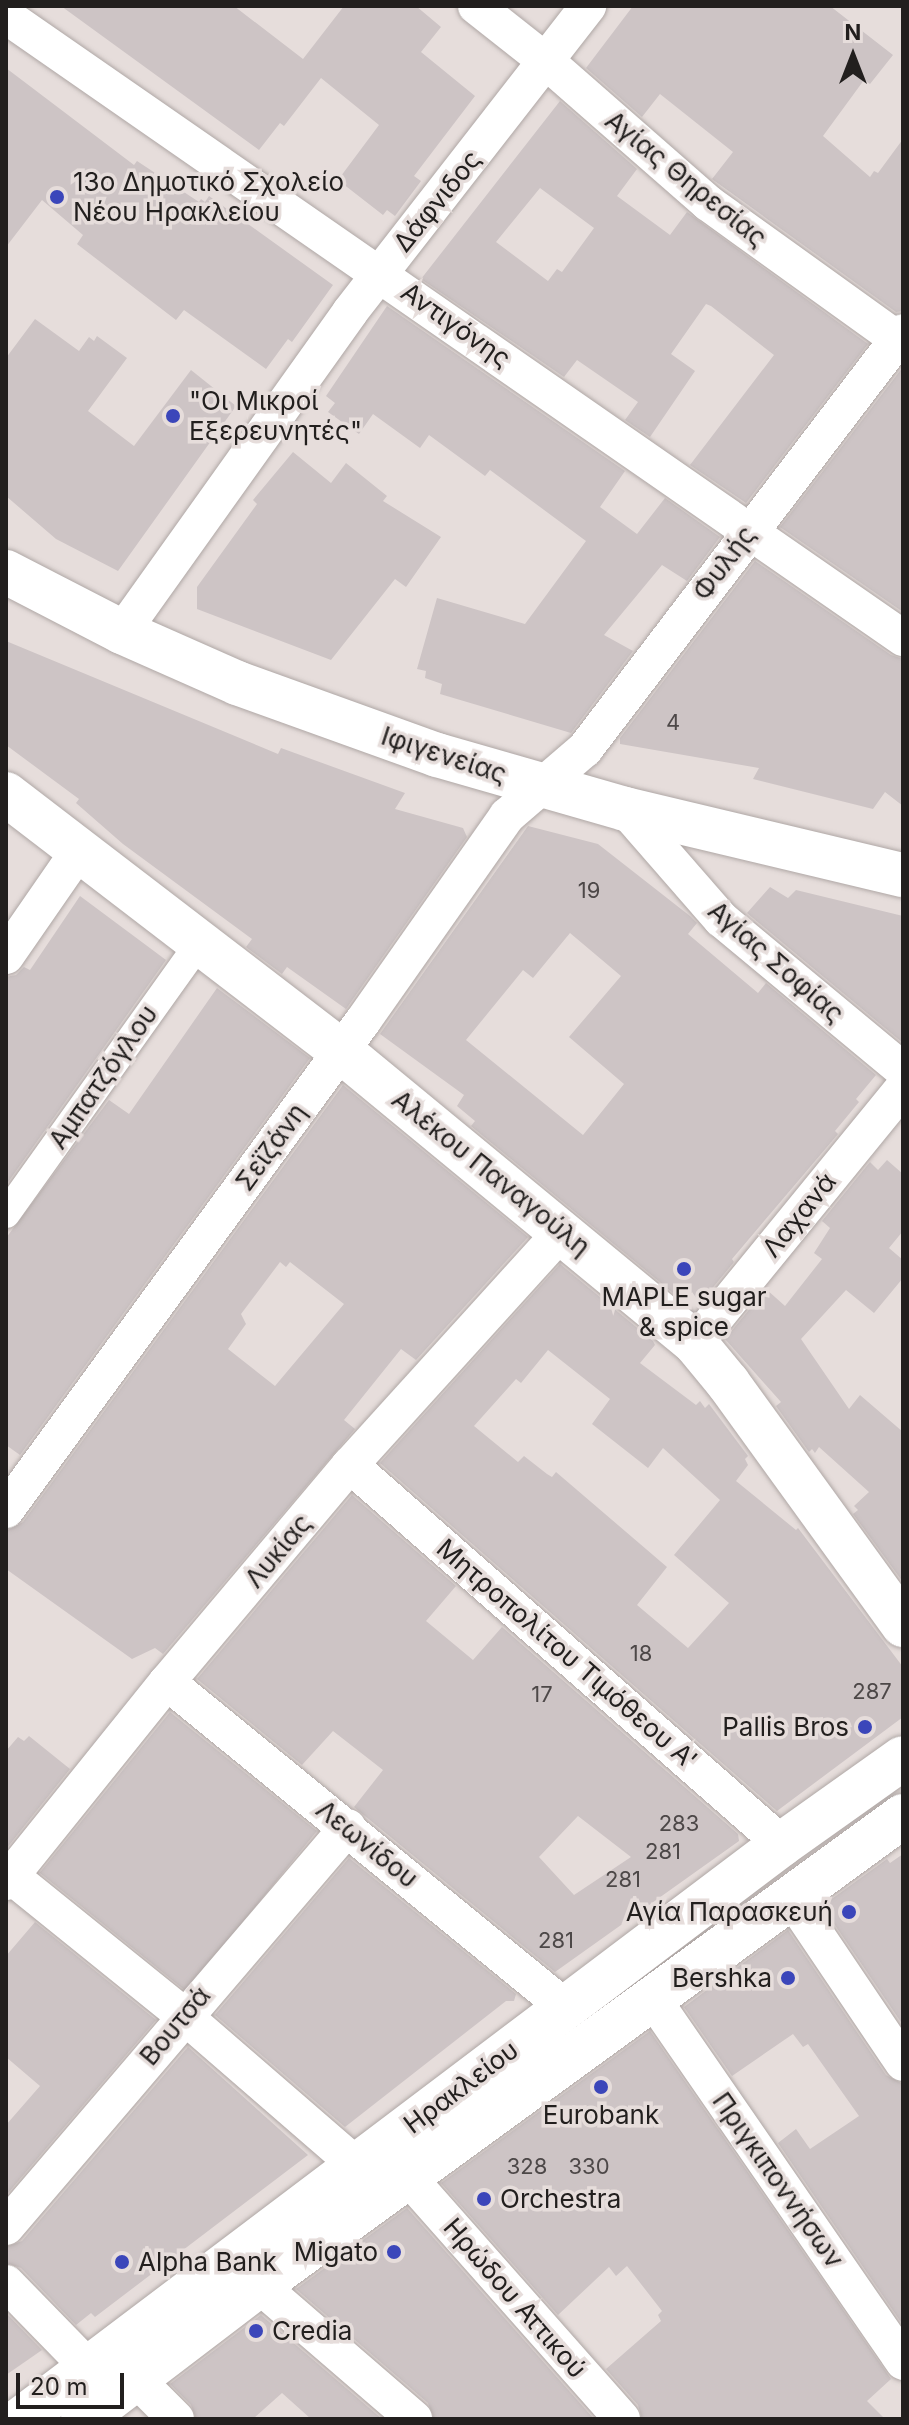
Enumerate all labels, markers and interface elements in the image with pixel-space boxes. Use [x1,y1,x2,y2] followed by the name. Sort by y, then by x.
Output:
[813,16,893,96] north arrow
[845,19,861,45] text: N
[599,104,773,254] street label: Αγίας Θηρεσίας
[387,144,487,258] street label: Δάφνιδος
[73,166,344,228] place label: 13ο Δημοτικό Σχολείο Νέου Ηρακλείου
[48,188,66,206] marker: 13ο Δημοτικό Σχολείο Νέου Ηρακλείου
[395,276,517,374] street label: Αντιγόνης
[189,385,362,446] place label: "Οι Μικροί Εξερευνητές"
[164,407,182,425] marker: "Οι Μικροί Εξερευνητές"
[686,520,762,606] street label: Φυλής
[666,710,680,736] house number: 4
[377,720,511,790] street label: Ιφιγενείας
[578,878,600,904] house number: 19
[702,895,850,1029] street label: Αγίας Σοφίας
[42,999,164,1155] street label: Αμπατζόγλου
[386,1084,596,1262] street label: Αλέκου Παναγούλη
[229,1097,313,1197] street label: Σεϊζάνη
[756,1167,842,1263] street label: Λαχανά
[675,1260,693,1278] marker: MAPLE sugar & spice
[601,1281,767,1342] place label: MAPLE sugar & spice
[238,1508,318,1594] street label: Λυκίας
[431,1532,703,1776] street label: Μητροπολίτου Τιμόθεου Α'
[630,1641,652,1667] house number: 18
[852,1679,892,1705] house number: 287
[531,1682,553,1708] house number: 17
[722,1711,849,1743] place label: Pallis Bros
[856,1718,874,1736] marker: Pallis Bros
[310,1794,424,1894] street label: Λεωνίδου
[659,1811,699,1837] house number: 283
[645,1839,681,1865] house number: 281
[605,1867,641,1893] house number: 281
[626,1896,833,1928] place label: Αγία Παρασκευή
[840,1903,858,1921] marker: Αγία Παρασκευή
[538,1928,574,1954] house number: 281
[672,1962,772,1994] place label: Bershka
[779,1969,797,1987] marker: Bershka
[133,1980,217,2072] street label: Βουτσά
[398,2034,524,2140] street label: Ηρακλείου
[592,2078,610,2096] marker: Eurobank
[706,2086,850,2274] street label: Πριγκιποννήσων
[543,2099,659,2131] place label: Eurobank
[507,2154,547,2180] house number: 328
[568,2154,610,2180] house number: 330
[500,2183,621,2215] place label: Orchestra
[475,2190,493,2208] marker: Orchestra
[437,2212,593,2384] street label: Ηρώδου Αττικού
[294,2236,378,2268] place label: Migato
[385,2243,403,2261] marker: Migato
[138,2246,277,2278] place label: Alpha Bank
[113,2253,131,2271] marker: Alpha Bank
[272,2315,352,2347] place label: Credia
[247,2322,265,2340] marker: Credia
[20,2357,128,2407] scale bar
[30,2372,88,2401] text: 20 m

